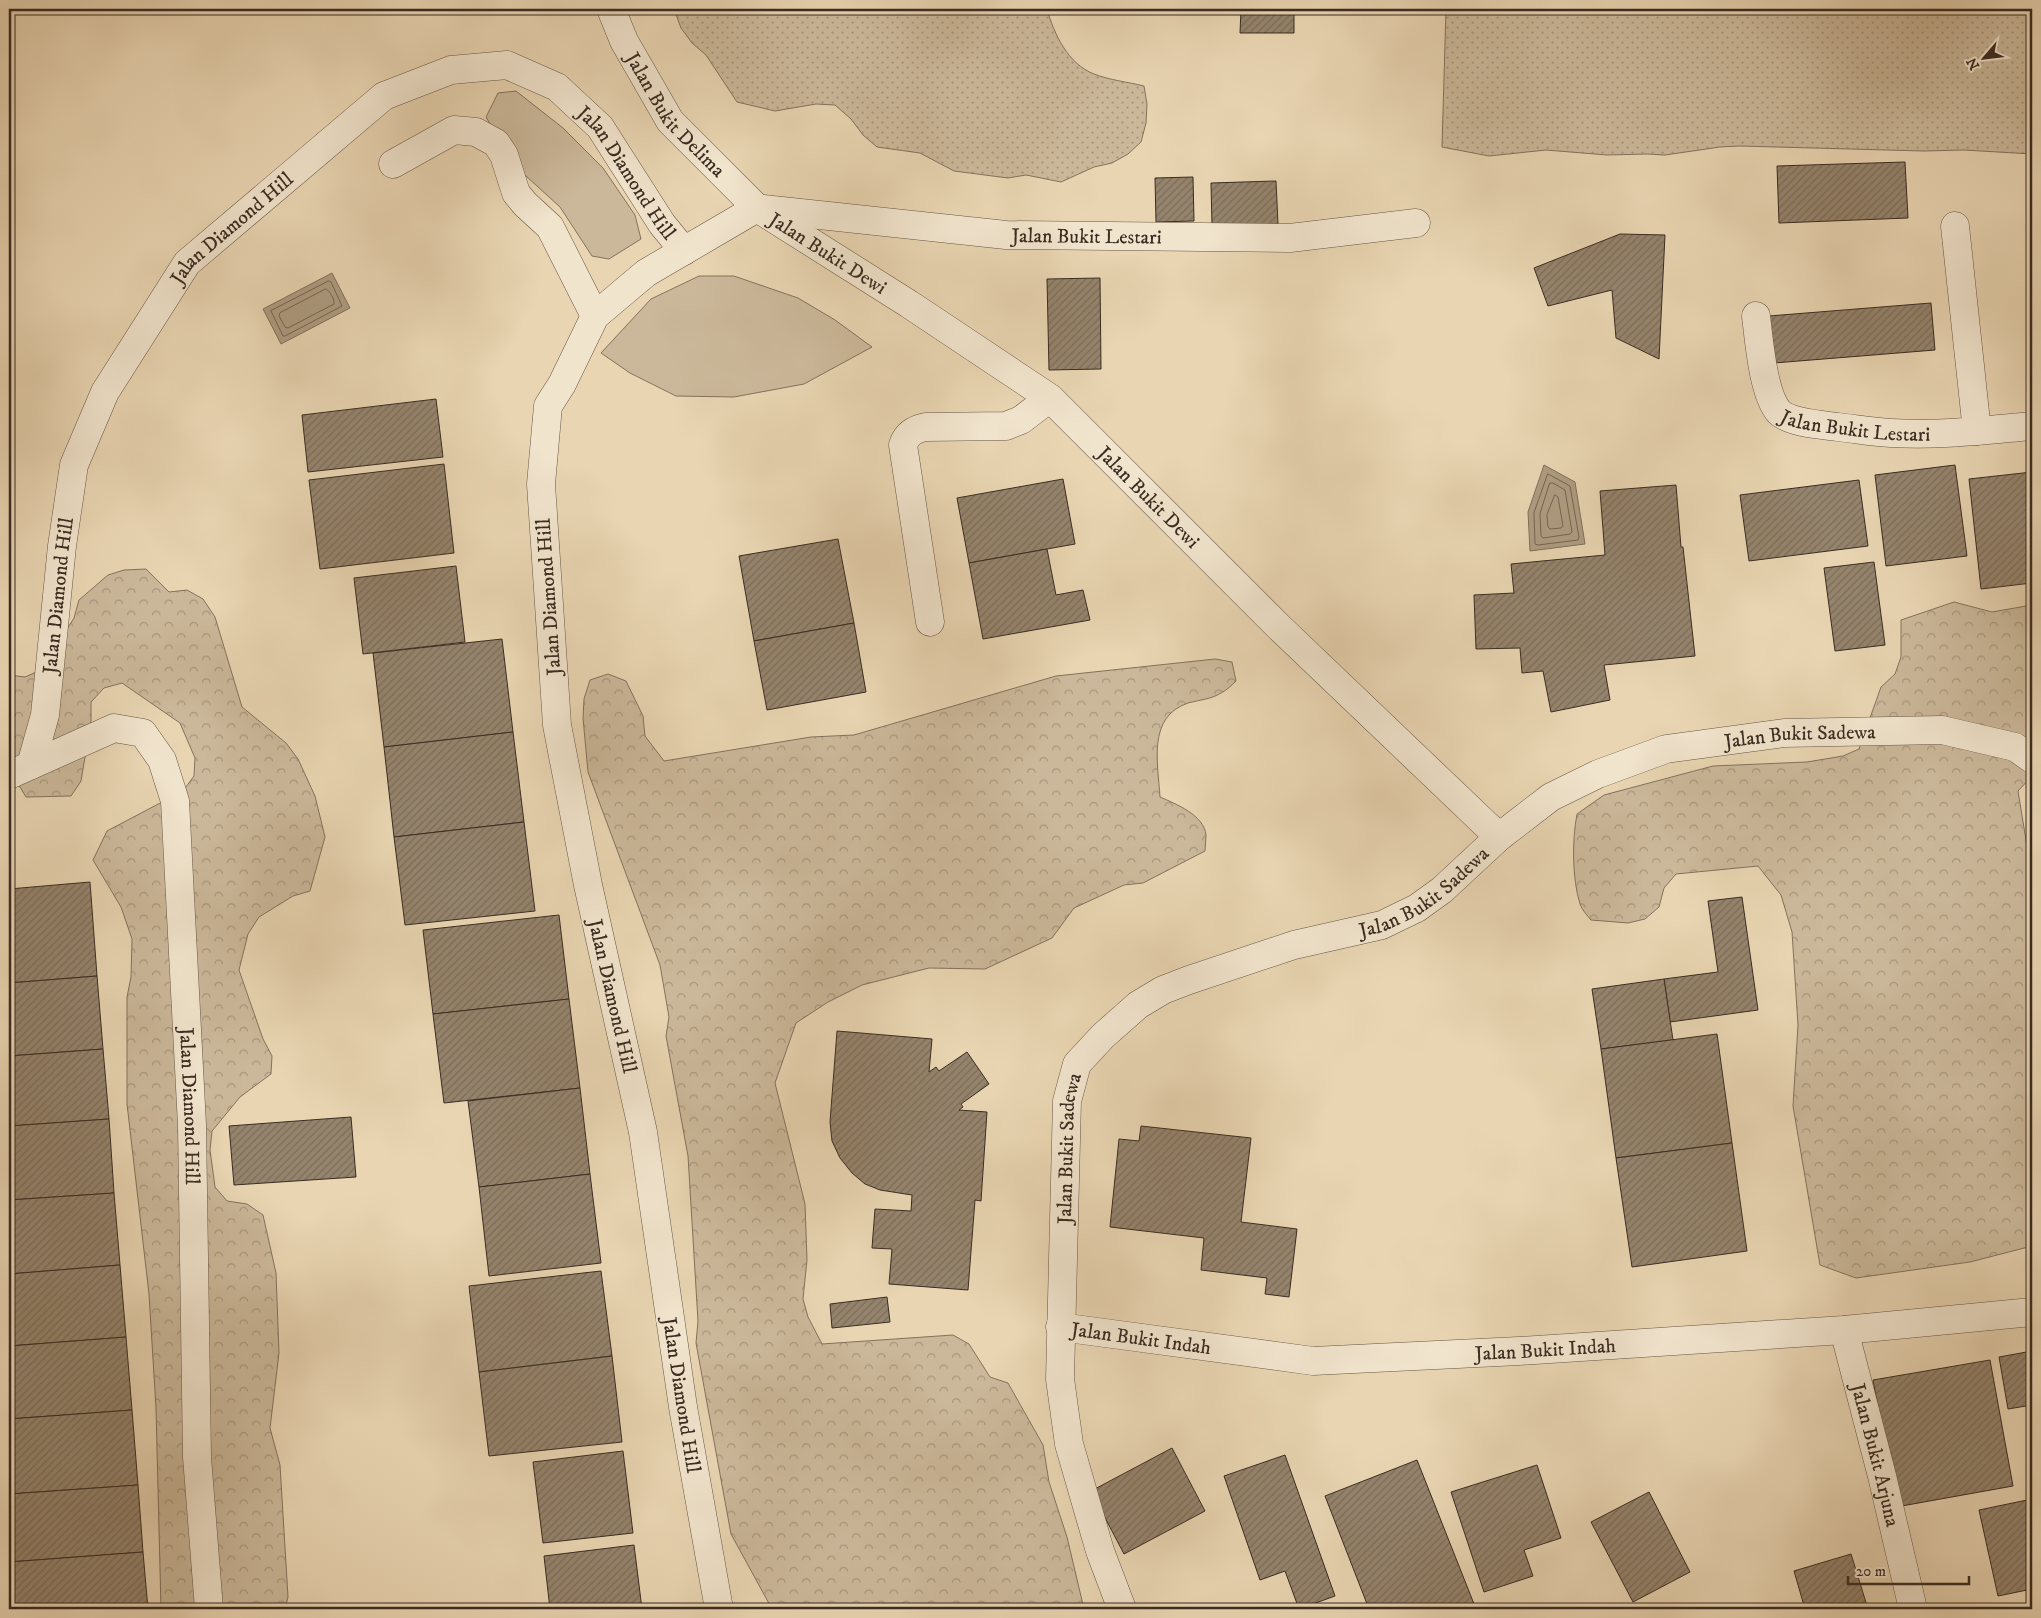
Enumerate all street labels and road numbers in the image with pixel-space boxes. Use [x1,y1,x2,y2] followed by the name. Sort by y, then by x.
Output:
[618,47,730,183] street label: Jalan Bukit Delima
[570,100,681,245] street label: Jalan Diamond Hill
[165,167,299,291] street label: Jalan Diamond Hill
[762,207,891,301] street label: Jalan Bukit Dewi
[1009,224,1162,251] street label: Jalan Bukit Lestari
[1774,404,1931,448] street label: Jalan Bukit Lestari
[1090,440,1204,554] street label: Jalan Bukit Dewi
[38,516,80,677] street label: Jalan Diamond Hill
[532,518,568,678] street label: Jalan Diamond Hill
[1721,720,1876,755] street label: Jalan Bukit Sadewa
[1355,842,1495,944] street label: Jalan Bukit Sadewa
[581,915,641,1076] street label: Jalan Diamond Hill
[173,1025,204,1185] street label: Jalan Diamond Hill
[1053,1070,1088,1226] street label: Jalan Bukit Sadewa
[656,1314,705,1475] street label: Jalan Diamond Hill
[1068,1317,1213,1361] street label: Jalan Bukit Indah
[1472,1334,1617,1367] street label: Jalan Bukit Indah
[1844,1379,1905,1530] street label: Jalan Bukit Arjuna

